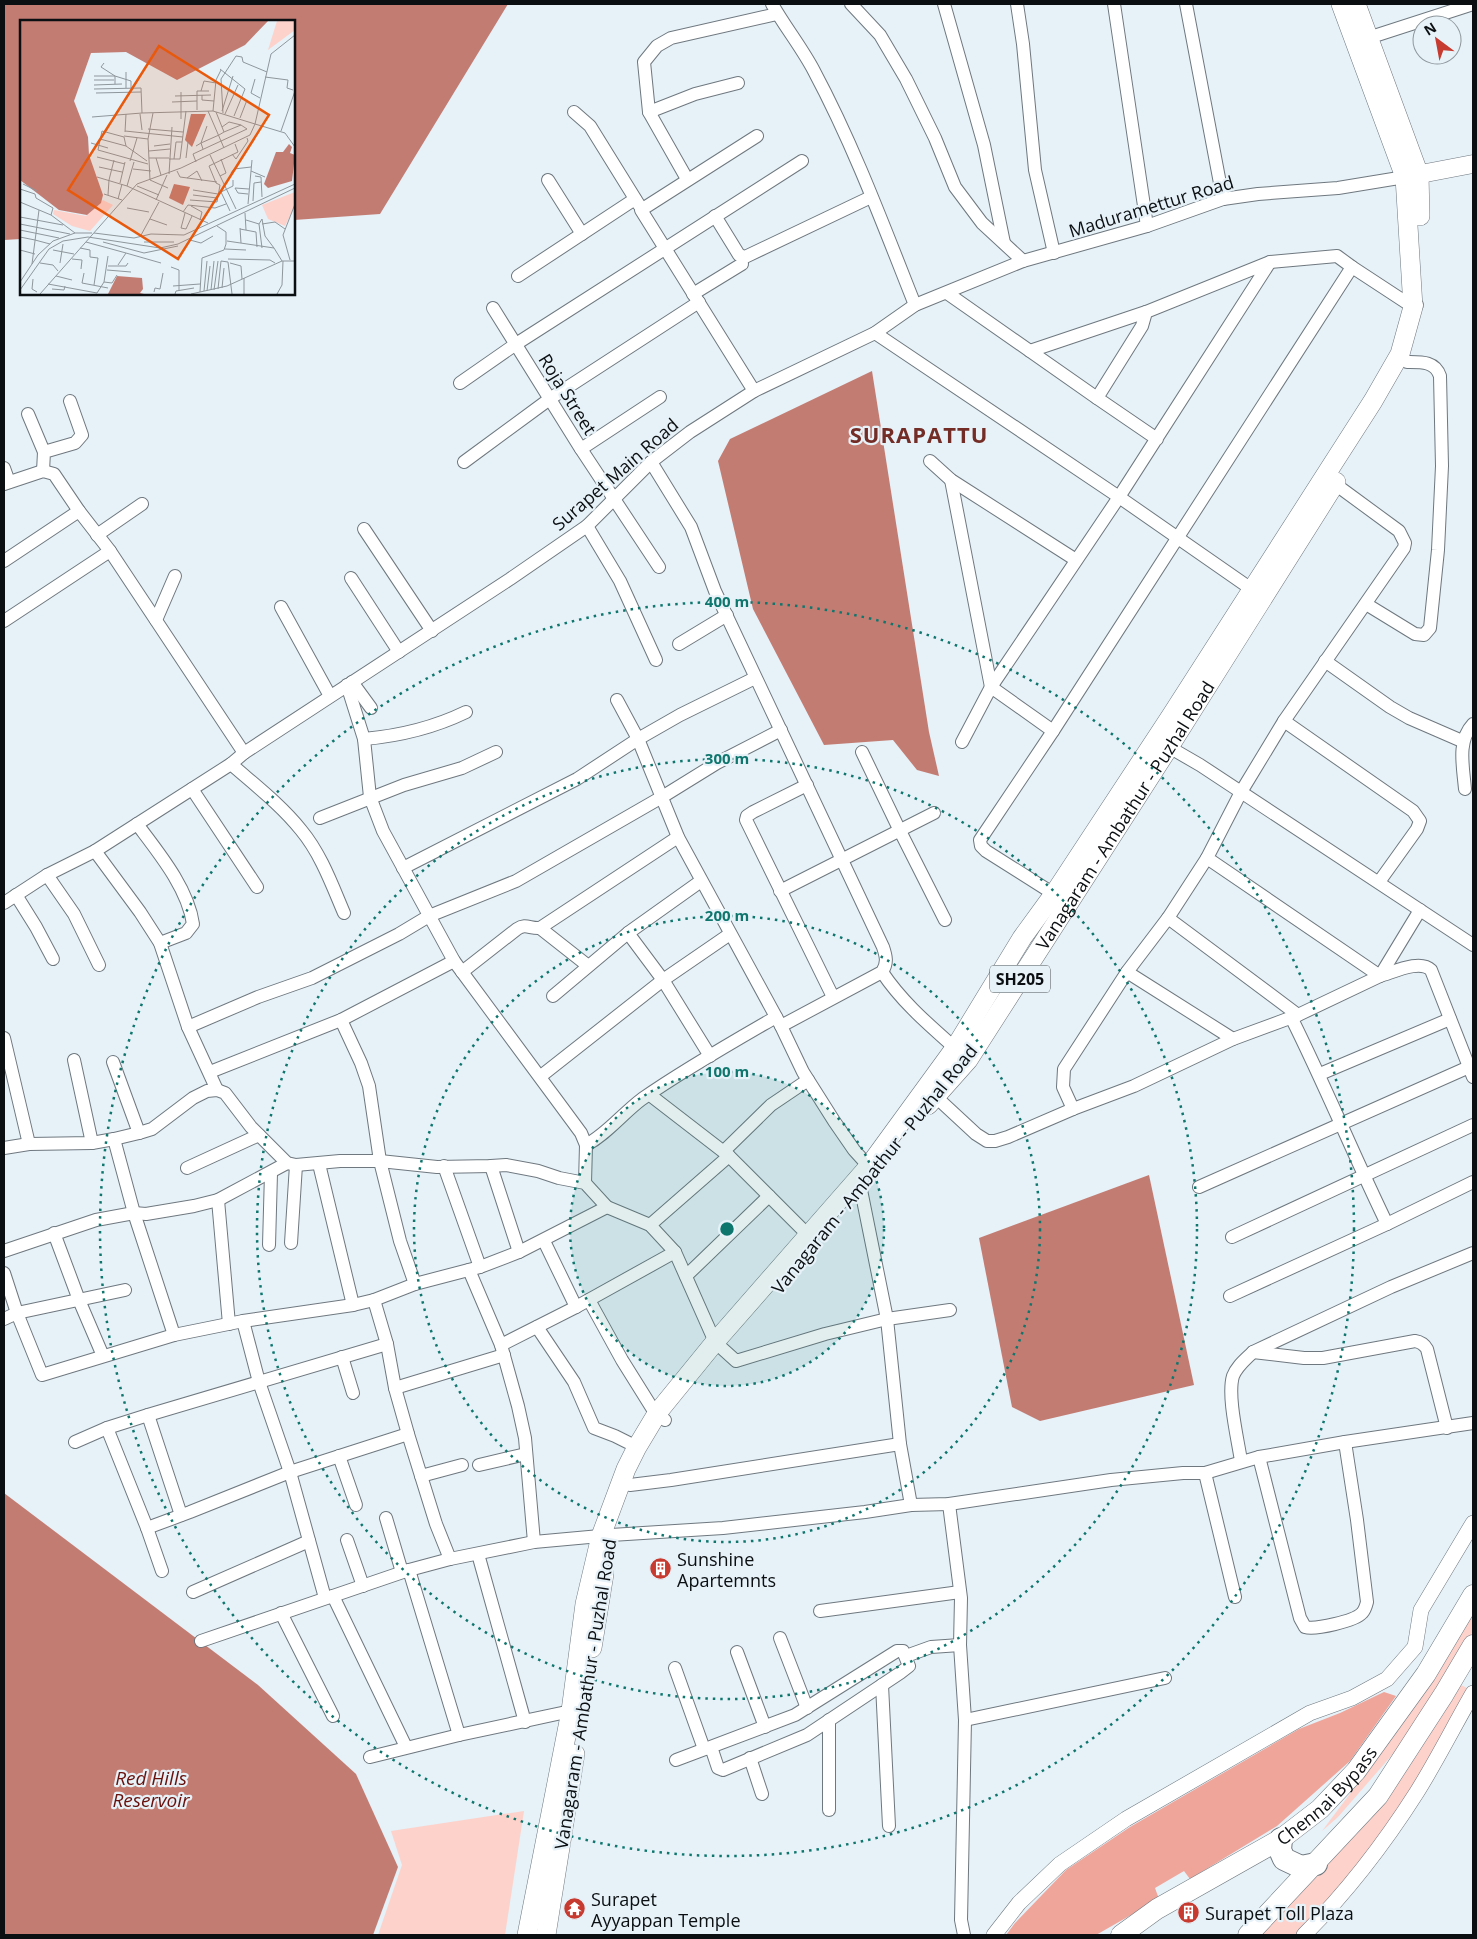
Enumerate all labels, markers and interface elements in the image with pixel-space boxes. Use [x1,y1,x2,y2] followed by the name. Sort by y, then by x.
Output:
[1412,15,1462,65] north arrow
[1420,17,1440,40] text: N
[20,20,295,295] inset map
[1066,169,1236,243] street label: Maduramettur Road
[534,349,602,439] street label: Roja Street
[547,412,683,536] street label: Surapet Main Road
[850,419,988,449] district label: SURAPATTU
[705,591,749,611] text: 400 m
[1030,676,1220,954] street label: Vanagaram - Ambathur - Puzhal Road
[705,748,749,768] text: 300 m
[705,905,749,925] text: 200 m
[990,966,1050,992] road number: SH205
[766,1039,982,1299] street label: Vanagaram - Ambathur - Puzhal Road
[705,1061,749,1081] text: 100 m
[718,1220,736,1238] centre of rings
[549,1537,621,1851] street label: Vanagaram - Ambathur - Puzhal Road
[677,1547,776,1592] place label: Sunshine Apartemnts
[649,1557,673,1581] building icon: Sunshine Apartemnts
[1271,1741,1382,1850] street label: Chennai Bypass
[112,1765,191,1813] water label: Red Hills Reservoir
[591,1887,741,1932] place label: Surapet Ayyappan Temple
[563,1897,587,1921] temple icon: Surapet Ayyappan Temple
[1177,1901,1201,1925] building icon: Surapet Toll Plaza
[1205,1901,1354,1925] place label: Surapet Toll Plaza

